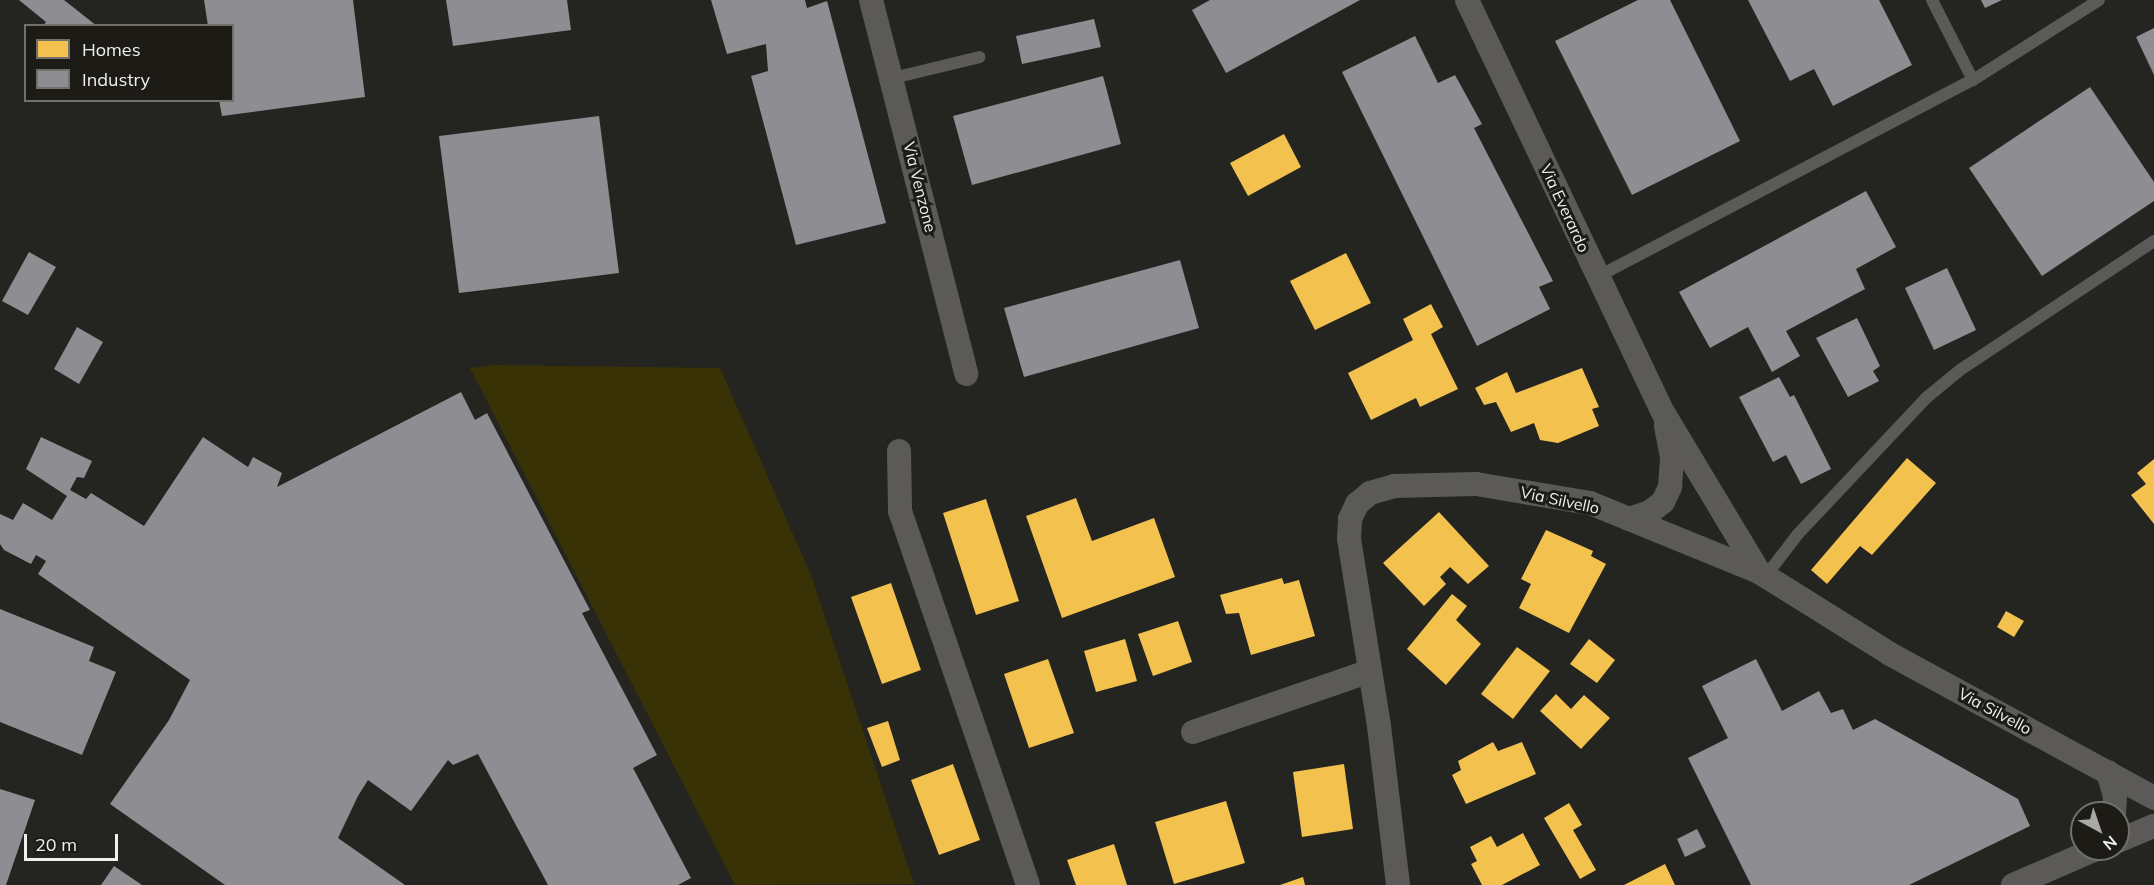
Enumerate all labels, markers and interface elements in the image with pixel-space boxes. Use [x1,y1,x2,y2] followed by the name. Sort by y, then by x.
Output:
[24,24,234,102] legend
[82,38,141,61] text: Homes
[82,68,150,91] text: Industry
[900,140,940,234] street label: Via Venzone
[1536,161,1594,255] street label: Via Everardo
[1519,482,1601,518] street label: Via Silvello
[1955,684,2035,738] street label: Via Silvello
[2070,801,2130,861] north arrow
[27,822,122,860] scale bar
[2099,832,2121,855] text: N
[35,833,77,856] text: 20 m

